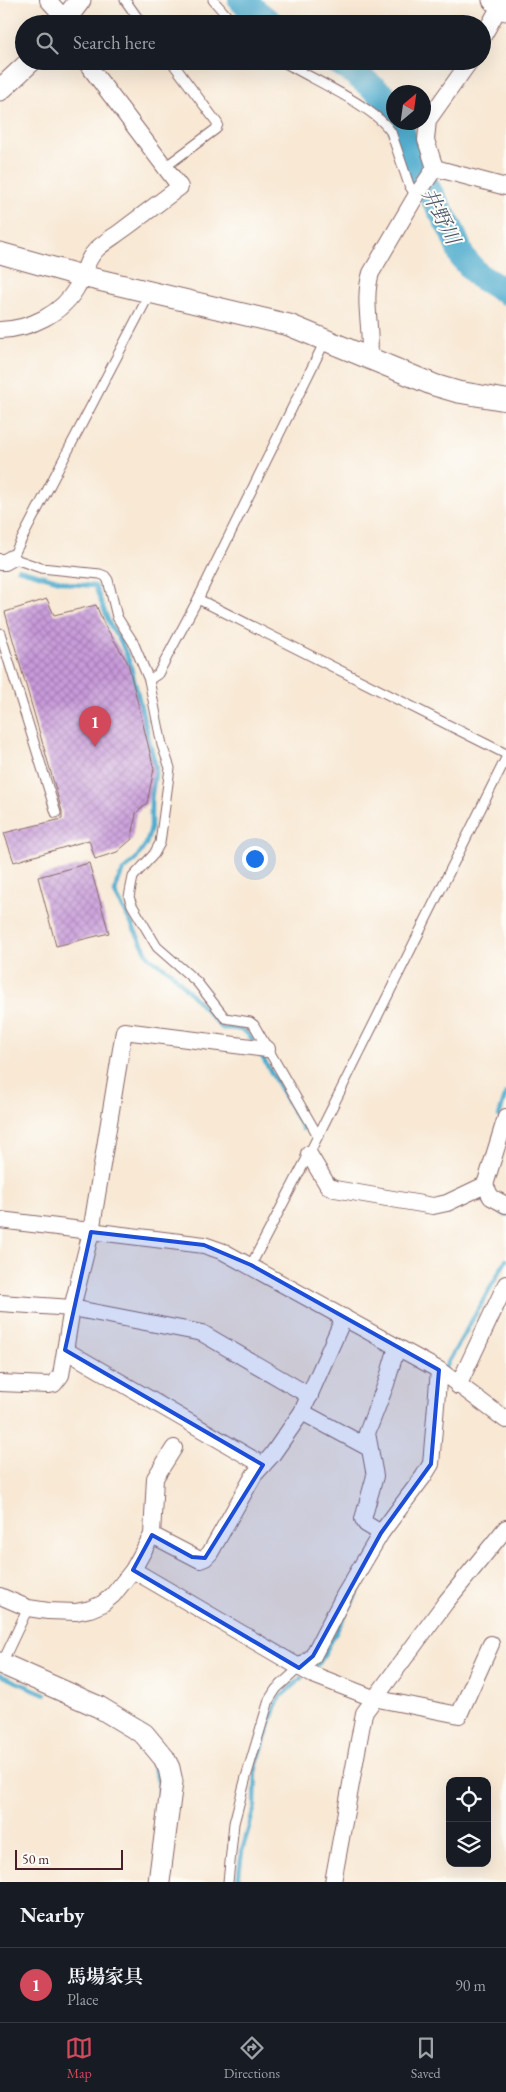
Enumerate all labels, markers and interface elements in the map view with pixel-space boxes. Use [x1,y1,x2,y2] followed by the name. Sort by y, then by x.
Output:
[15,15,491,70] search box
[33,29,61,57] icon: search
[73,30,155,55] text: Search here
[386,85,431,130] north arrow
[416,183,467,250] water label: 井野川
[79,706,111,747] pin: 1
[242,846,268,872] your location
[446,1777,491,1867] map controls
[446,1777,491,1822] button: locate
[446,1822,491,1867] button: layers
[15,1847,122,1870] scale bar
[22,1850,49,1868] text: 50 m
[20,1901,84,1928] text: Nearby
[67,1964,143,1989] text: 馬場家具
[32,1975,40,1996] text: 1
[455,1975,486,1996] text: 90 m
[67,1989,99,2010] text: Place
[65,2034,93,2082] tab: Map
[224,2034,280,2082] tab: Directions
[411,2034,441,2082] tab: Saved

